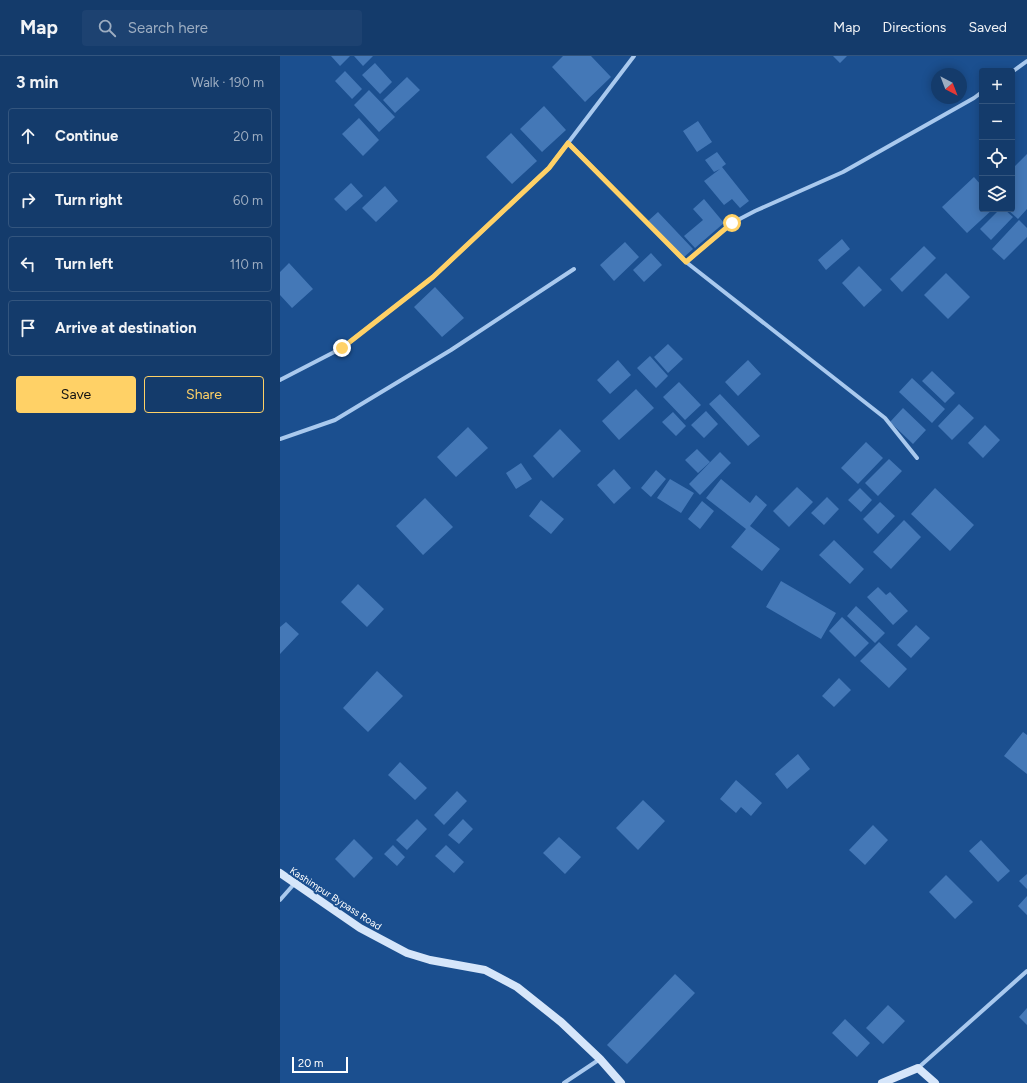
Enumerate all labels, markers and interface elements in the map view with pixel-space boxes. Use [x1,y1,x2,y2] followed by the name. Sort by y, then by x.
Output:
[82,10,362,46] search box
[20,16,58,39] text: Map
[96,17,118,39] icon: search
[128,19,208,37] text: Search here
[833,19,861,36] text: Map
[883,19,946,36] text: Directions
[968,19,1007,36] text: Saved
[931,68,967,104] north arrow
[979,68,1015,212] map controls
[979,68,1015,104] button: +
[16,72,58,92] text: 3 min
[191,75,264,90] text: Walk · 190 m
[979,104,1015,140] button: −
[17,125,39,147] icon: ahead
[55,127,118,145] text: Continue
[233,129,263,144] text: 20 m
[979,140,1015,176] button: locate
[979,176,1015,212] button: layers
[17,189,39,211] icon: right
[55,191,123,209] text: Turn right
[233,193,263,208] text: 60 m
[723,214,741,232] route start
[17,253,39,275] icon: left
[55,255,113,273] text: Turn left
[230,257,263,272] text: 110 m
[17,317,39,339] icon: arrive
[55,319,196,337] text: Arrive at destination
[333,339,351,357] route end
[16,376,136,413] button: Save
[144,376,264,413] button: Share
[287,864,384,933] street label: Kashimpur Bypass Road
[292,1055,348,1074] scale bar
[298,1057,323,1070] text: 20 m

